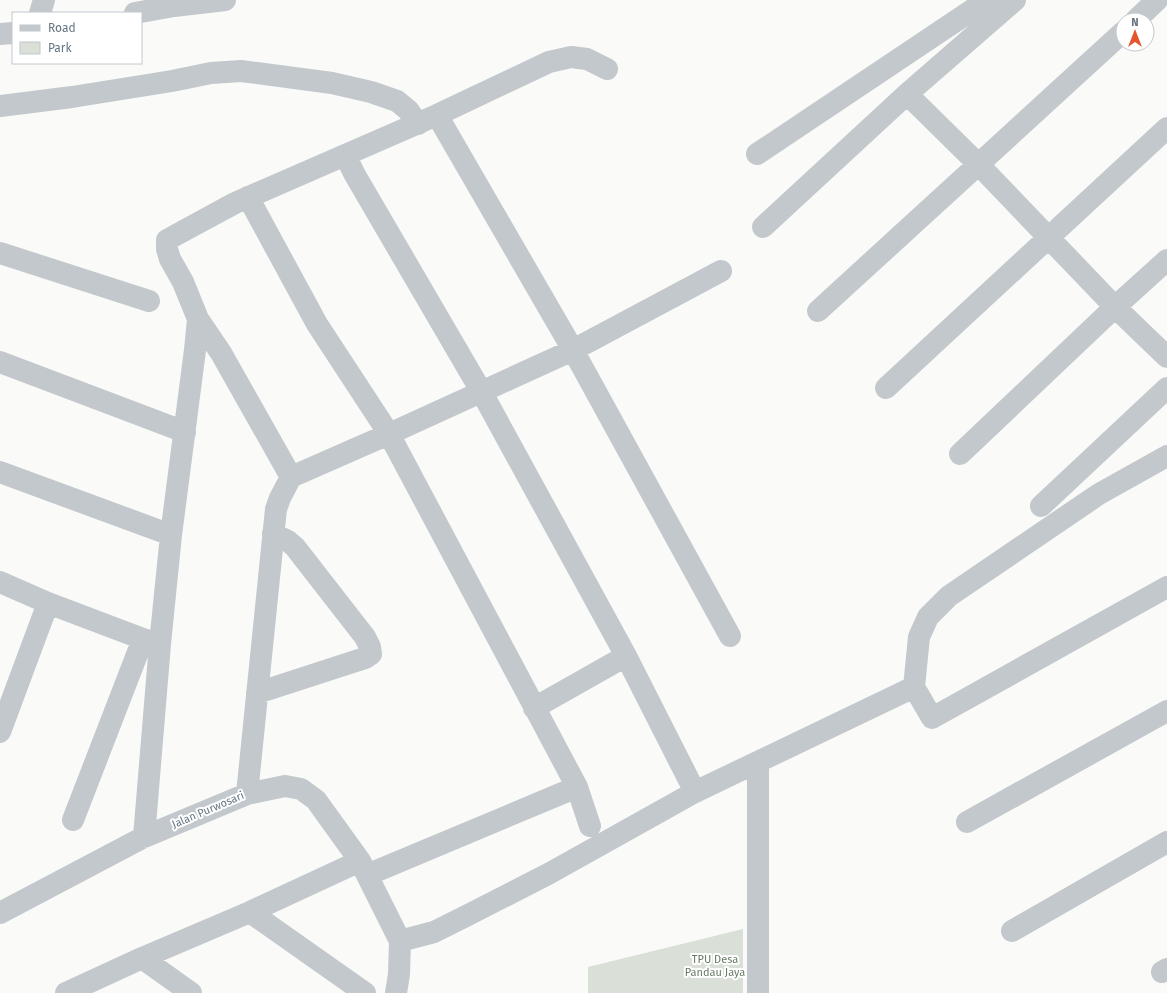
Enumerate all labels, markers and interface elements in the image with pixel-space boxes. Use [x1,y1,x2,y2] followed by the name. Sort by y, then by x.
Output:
[12,12,142,64] legend
[1115,12,1155,52] north arrow
[1131,16,1139,29] text: N
[48,21,76,35] text: Road
[48,41,72,55] text: Park
[170,789,246,831] street label: Jalan Purwosari
[685,953,745,979] park label: TPU Desa Pandau Jaya

